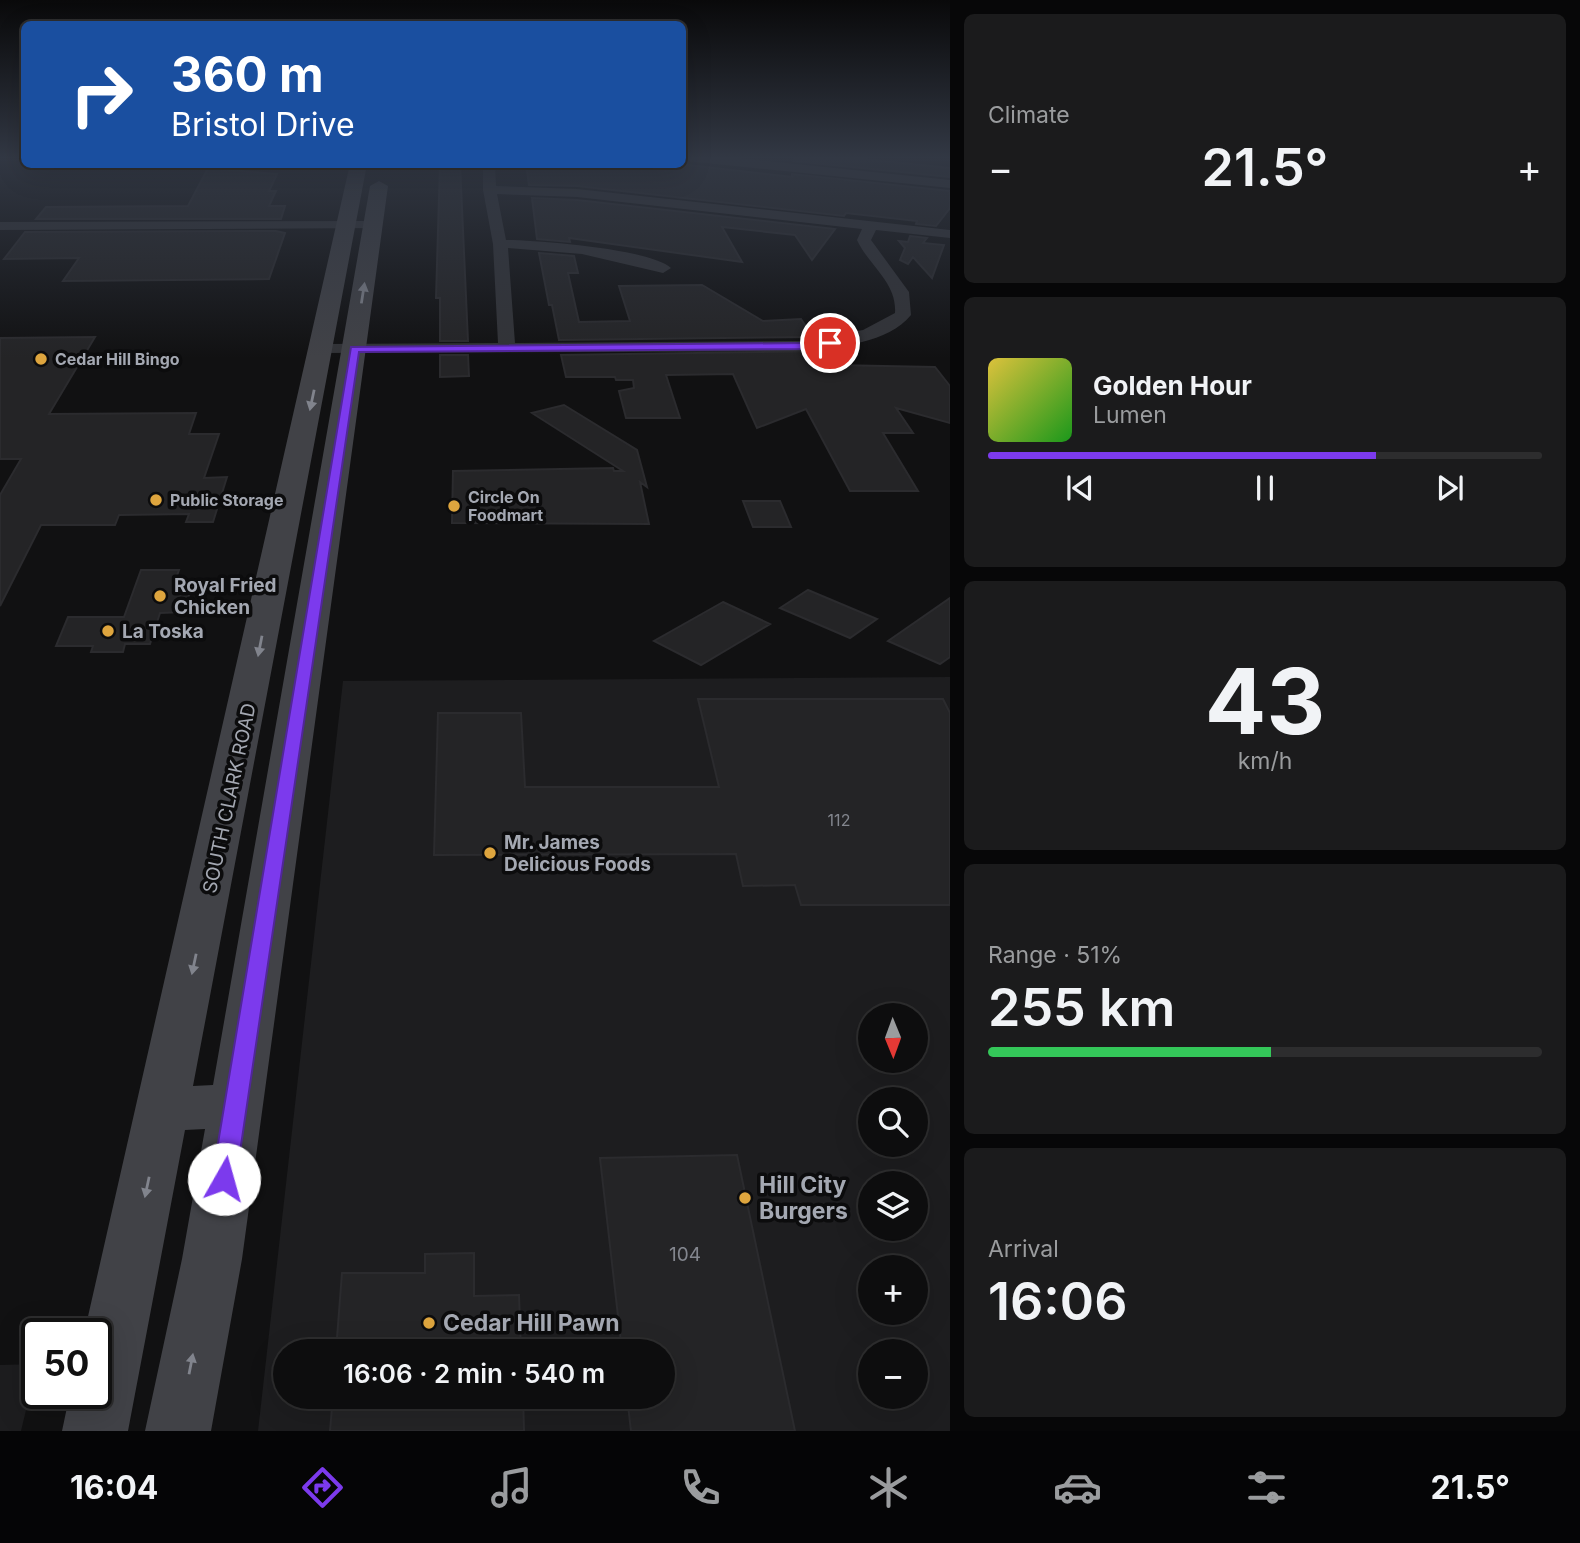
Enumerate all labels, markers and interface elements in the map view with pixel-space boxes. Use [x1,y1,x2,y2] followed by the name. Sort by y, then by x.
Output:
[171,45,324,104] text: 360 m
[56,49,147,140] icon: right
[988,101,1070,129] text: Climate
[171,105,355,144] text: Bristol Drive
[1202,136,1328,199] text: 21.5°
[988,145,1013,191] text: −
[1517,145,1542,191] text: +
[358,282,369,304] one-way arrow
[800,313,860,373] pin
[811,324,849,362] icon: arrive
[55,349,180,369] place label: Cedar Hill Bingo
[33,351,49,367] marker: Cedar Hill Bingo
[1093,370,1252,401] text: Golden Hour
[306,389,317,411] one-way arrow
[1093,401,1167,429] text: Lumen
[1061,469,1099,507] icon: previous
[1246,469,1284,507] icon: pause
[1431,469,1469,507] icon: next
[468,487,543,525] place label: Circle On Foodmart
[170,490,284,510] place label: Public Storage
[148,492,164,508] marker: Public Storage
[446,498,462,514] marker: Circle On Foodmart
[174,574,277,619] place label: Royal Fried Chicken
[152,588,168,604] marker: Royal Fried Chicken
[122,620,204,643] place label: La Toska
[100,623,116,639] marker: La Toska
[255,635,266,657] one-way arrow
[1205,646,1325,756] text: 43
[198,701,261,895] street label: SOUTH CLARK ROAD
[1238,747,1292,775] text: km/h
[828,810,850,830] house number: 112
[504,831,651,876] place label: Mr. James Delicious Foods
[482,845,498,861] marker: Mr. James Delicious Foods
[988,941,1122,969] text: Range · 51%
[188,953,199,975] one-way arrow
[988,976,1175,1039] text: 255 km
[858,1003,928,1073] north arrow
[858,1003,928,1409] map controls
[858,1087,928,1157] button: search
[187,1142,261,1216] position arrow
[759,1171,848,1225] place label: Hill City Burgers
[858,1171,928,1241] button: layers
[141,1176,152,1198] one-way arrow
[737,1190,753,1206] marker: Hill City Burgers
[988,1235,1059,1263] text: Arrival
[669,1243,701,1266] house number: 104
[858,1255,928,1325] button: +
[988,1270,1127,1333] text: 16:06
[443,1309,620,1337] place label: Cedar Hill Pawn
[421,1315,437,1331] marker: Cedar Hill Pawn
[21,1318,112,1409] speed limit sign: 50
[858,1339,928,1409] button: −
[185,1353,196,1375] one-way arrow
[343,1358,605,1389] text: 16:06 · 2 min · 540 m
[298,1463,347,1512] icon: directions
[487,1463,536,1512] icon: music
[676,1463,725,1512] icon: phone
[864,1463,913,1512] icon: climate
[1053,1463,1102,1512] icon: car
[1242,1463,1291,1512] icon: filters
[70,1468,158,1507] text: 16:04
[1431,1468,1510,1507] text: 21.5°

